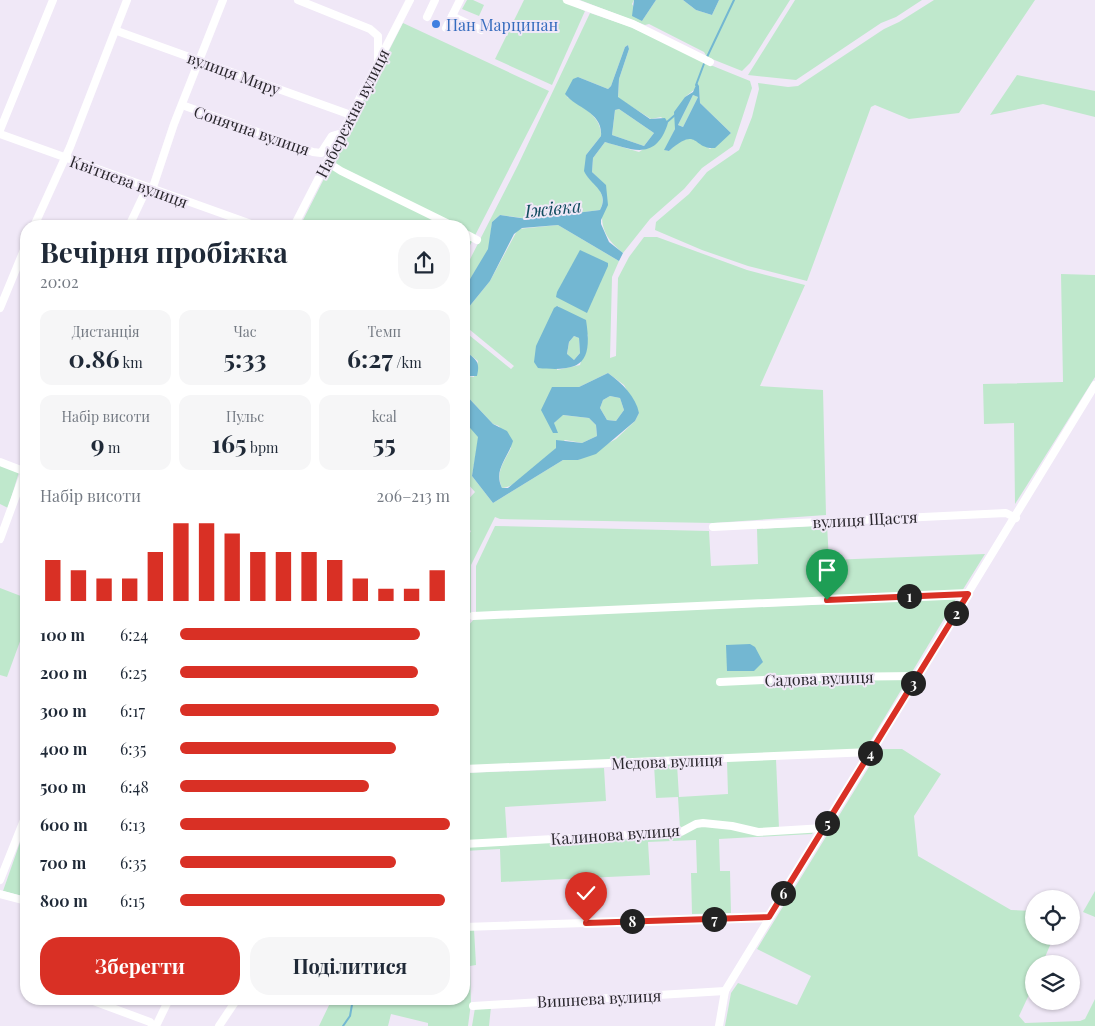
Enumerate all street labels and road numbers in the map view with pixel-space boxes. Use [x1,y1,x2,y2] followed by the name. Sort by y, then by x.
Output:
[310,45,394,181] street label: Набережна вулиця
[185,46,283,100] street label: вулиця Миру
[191,100,313,160] street label: Сонячна вулиця
[67,150,191,212] street label: Квітнева вулиця
[812,506,918,532] street label: вулиця Щастя
[764,666,874,690] street label: Садова вулиця
[611,749,723,773] street label: Медова вулиця
[550,819,681,849] street label: Калинова вулиця
[536,984,662,1012] street label: Вишнева вулиця

